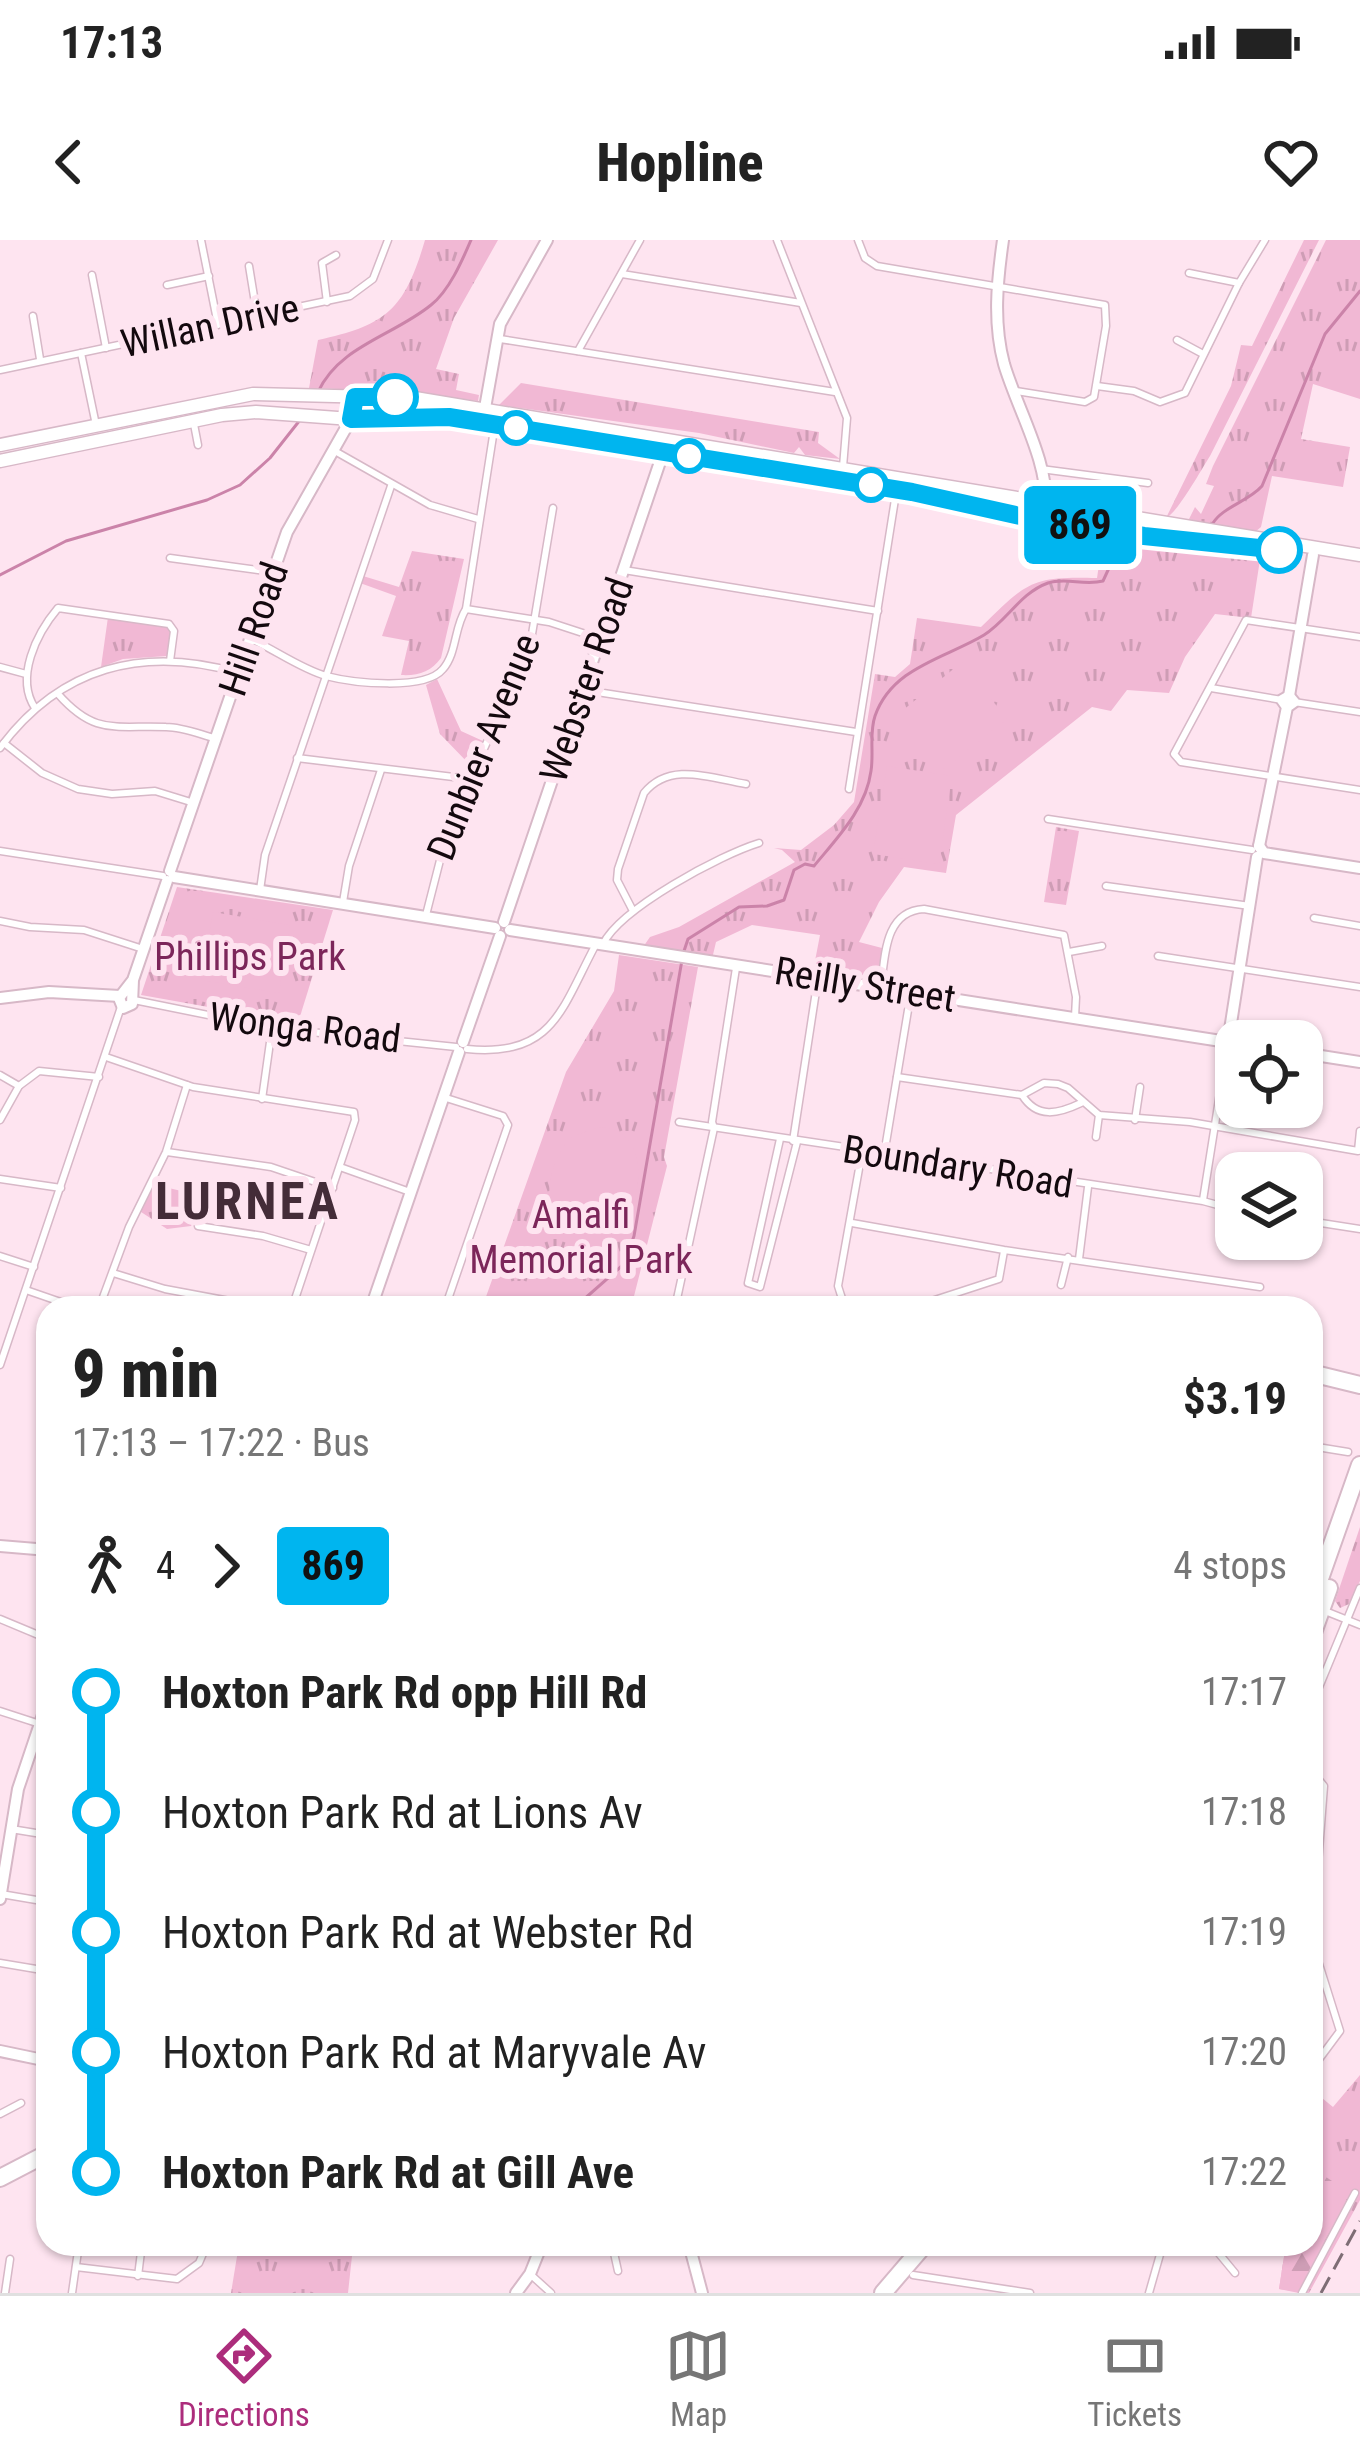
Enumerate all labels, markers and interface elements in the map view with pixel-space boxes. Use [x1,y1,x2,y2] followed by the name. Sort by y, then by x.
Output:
[60,16,163,69] text: 17:13
[36,129,102,195] icon: back
[1258,129,1324,195] icon: heart
[597,131,763,194] text: Hopline
[117,285,303,367] street label: Willan Drive
[373,375,417,419] unlabelled marker
[500,412,532,444] unlabelled marker
[673,440,705,472] unlabelled marker
[855,469,887,501] unlabelled marker
[1011,486,1149,564] line badge: 869
[1048,500,1112,549] text: 869
[1257,528,1301,572] unlabelled marker
[210,556,298,702] street label: Hill Road
[531,572,643,788] street label: Webster Road
[418,627,550,867] street label: Dunbier Avenue
[154,934,346,980] park label: Phillips Park
[771,948,959,1022] street label: Reilly Street
[207,993,403,1063] street label: Wonga Road
[1215,1020,1323,1260] map controls
[1215,1020,1323,1128] button: locate
[840,1126,1076,1208] street label: Boundary Road
[1215,1152,1323,1260] button: layers
[155,1172,341,1231] district label: LURNEA
[469,1192,693,1283] park label: Amalfi Memorial Park
[72,1336,219,1413] text: 9 min
[1183,1372,1287,1425] text: $3.19
[72,1420,370,1466] text: 17:13 – 17:22 · Bus
[72,1533,138,1599] icon: walk
[193,1533,259,1599] icon: forward
[301,1541,365,1590] text: 869
[156,1543,175,1589] text: 4
[1173,1543,1287,1589] text: 4 stops
[162,1666,647,1719] text: Hoxton Park Rd opp Hill Rd
[1201,1669,1287,1715] text: 17:17
[162,1786,643,1839] text: Hoxton Park Rd at Lions Av
[1201,1789,1287,1835] text: 17:18
[162,1906,694,1959] text: Hoxton Park Rd at Webster Rd
[1201,1909,1287,1955] text: 17:19
[162,2026,706,2079] text: Hoxton Park Rd at Maryvale Av
[1201,2029,1287,2075] text: 17:20
[162,2146,634,2199] text: Hoxton Park Rd at Gill Ave
[1201,2149,1287,2195] text: 17:22
[178,2323,310,2434] tab: Directions
[665,2323,731,2434] tab: Map
[1087,2323,1182,2434] tab: Tickets

